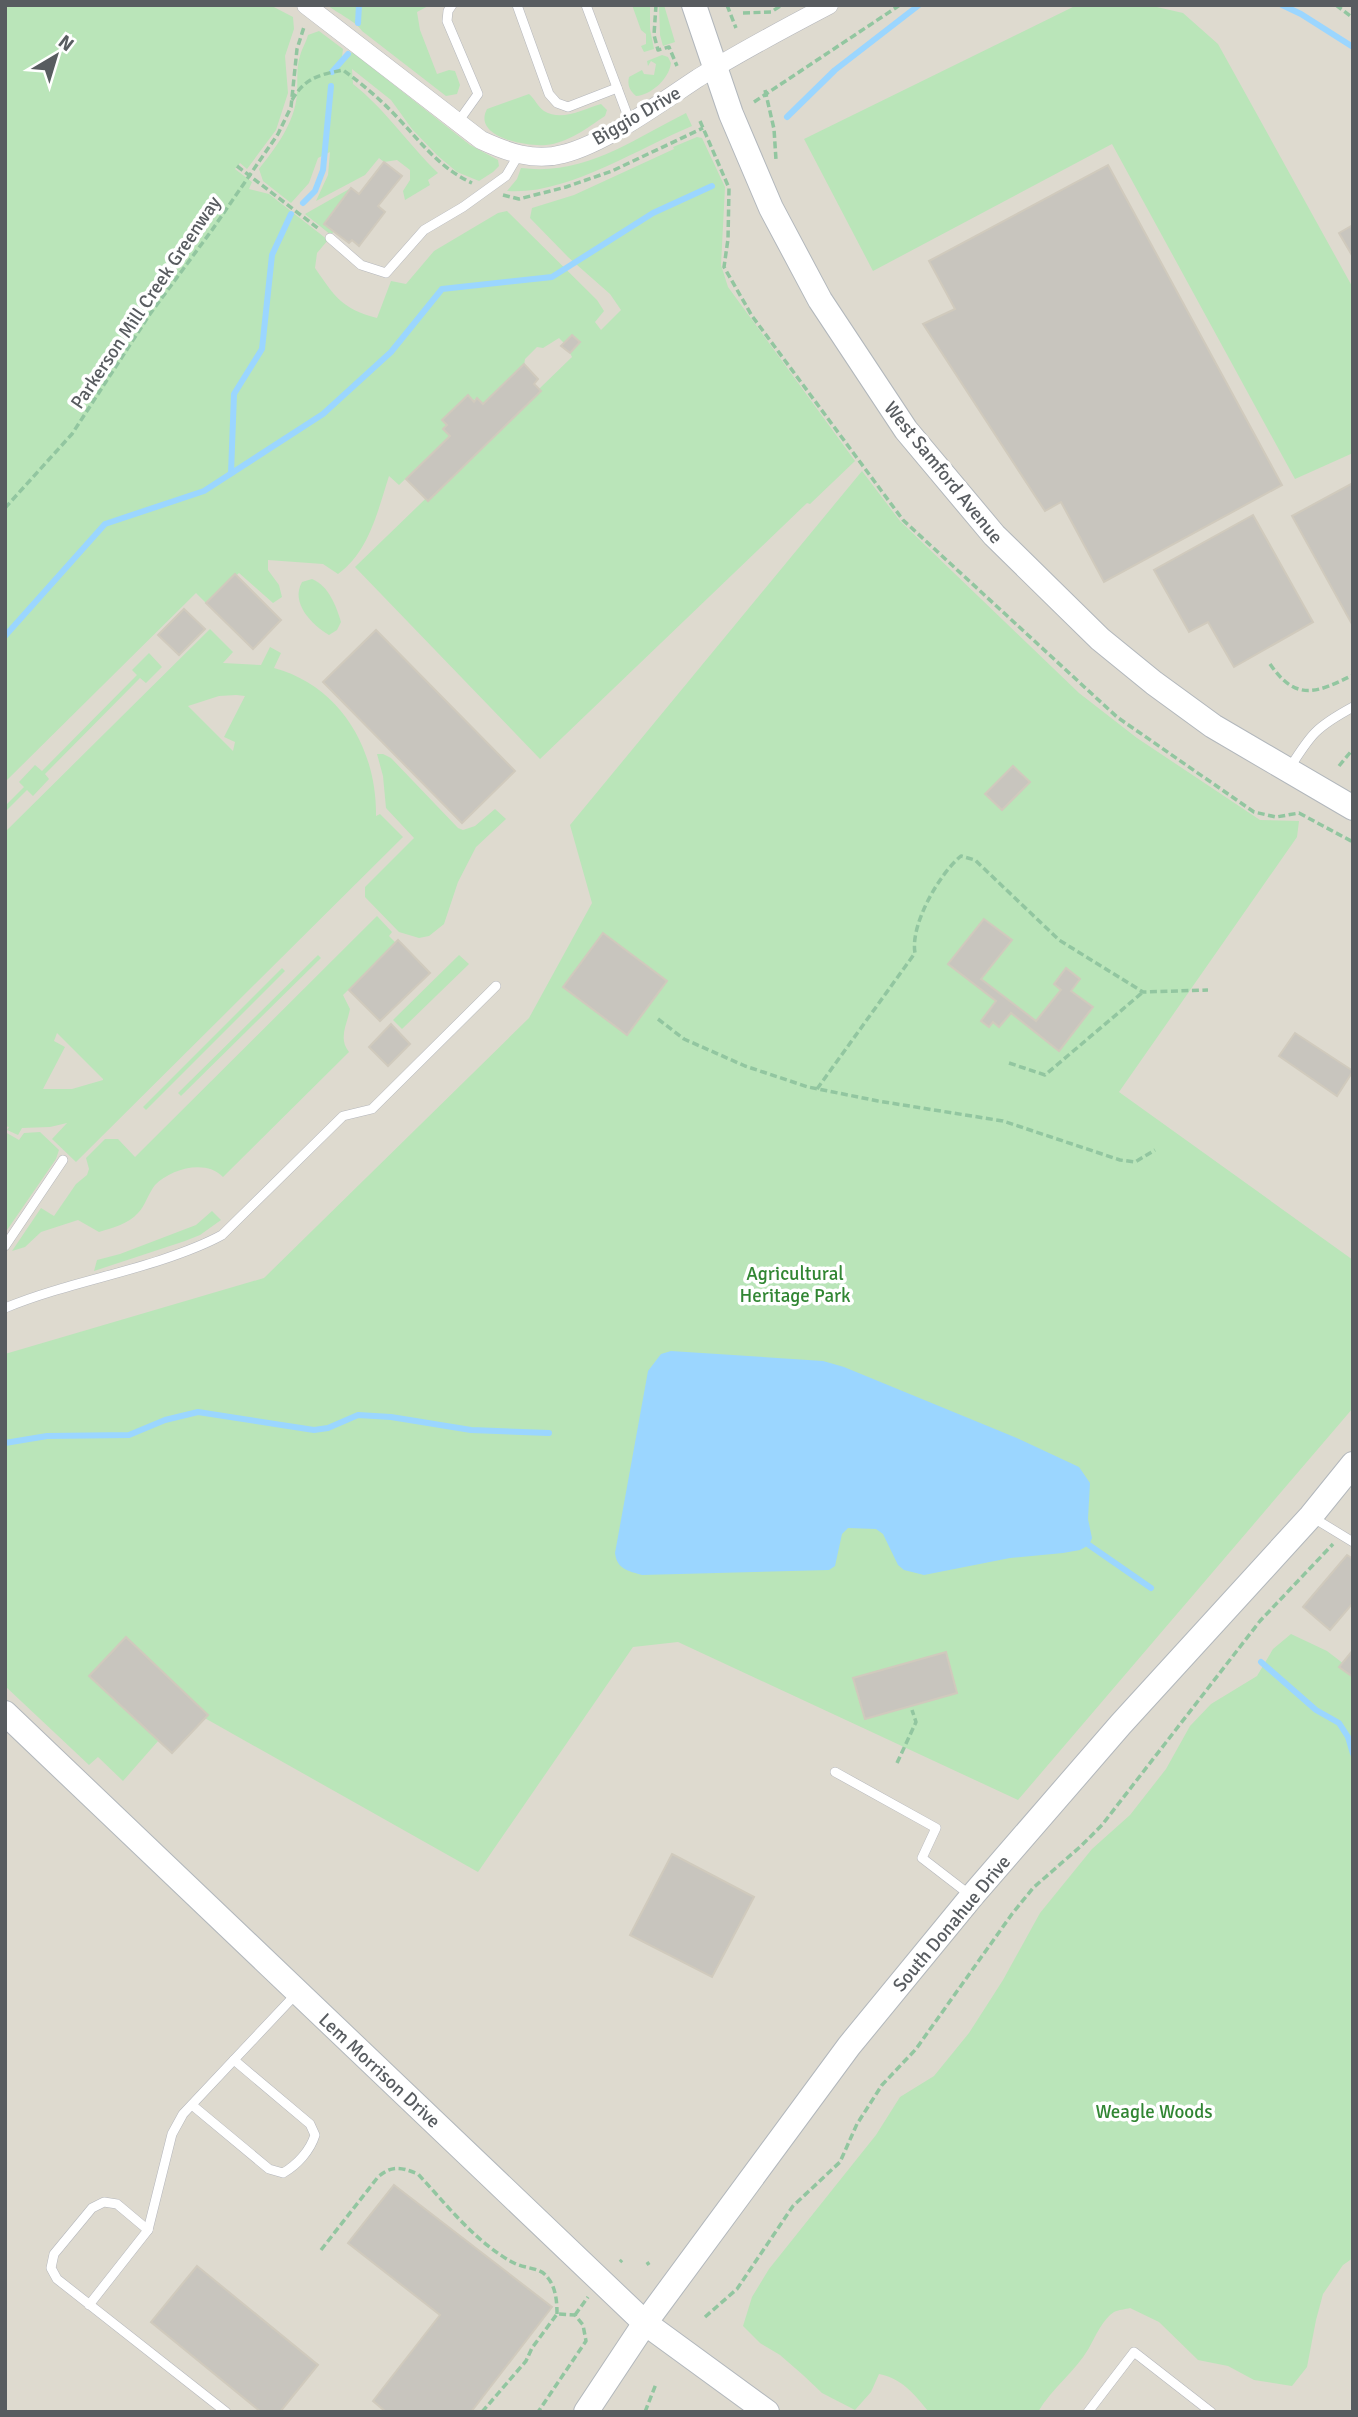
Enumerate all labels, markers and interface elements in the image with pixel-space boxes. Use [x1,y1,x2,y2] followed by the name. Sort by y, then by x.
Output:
[21,21,91,91] north arrow
[53,30,78,57] text: N
[588,81,685,151] street label: Biggio Drive
[66,191,226,414] street label: Parkerson Mill Creek Greenway
[879,397,1008,549] street label: West Samford Avenue
[739,1262,851,1308] park label: Agricultural Heritage Park
[888,1850,1016,1997] street label: South Donahue Drive
[313,2008,445,2133] street label: Lem Morrison Drive
[1095,2100,1213,2124] park label: Weagle Woods

